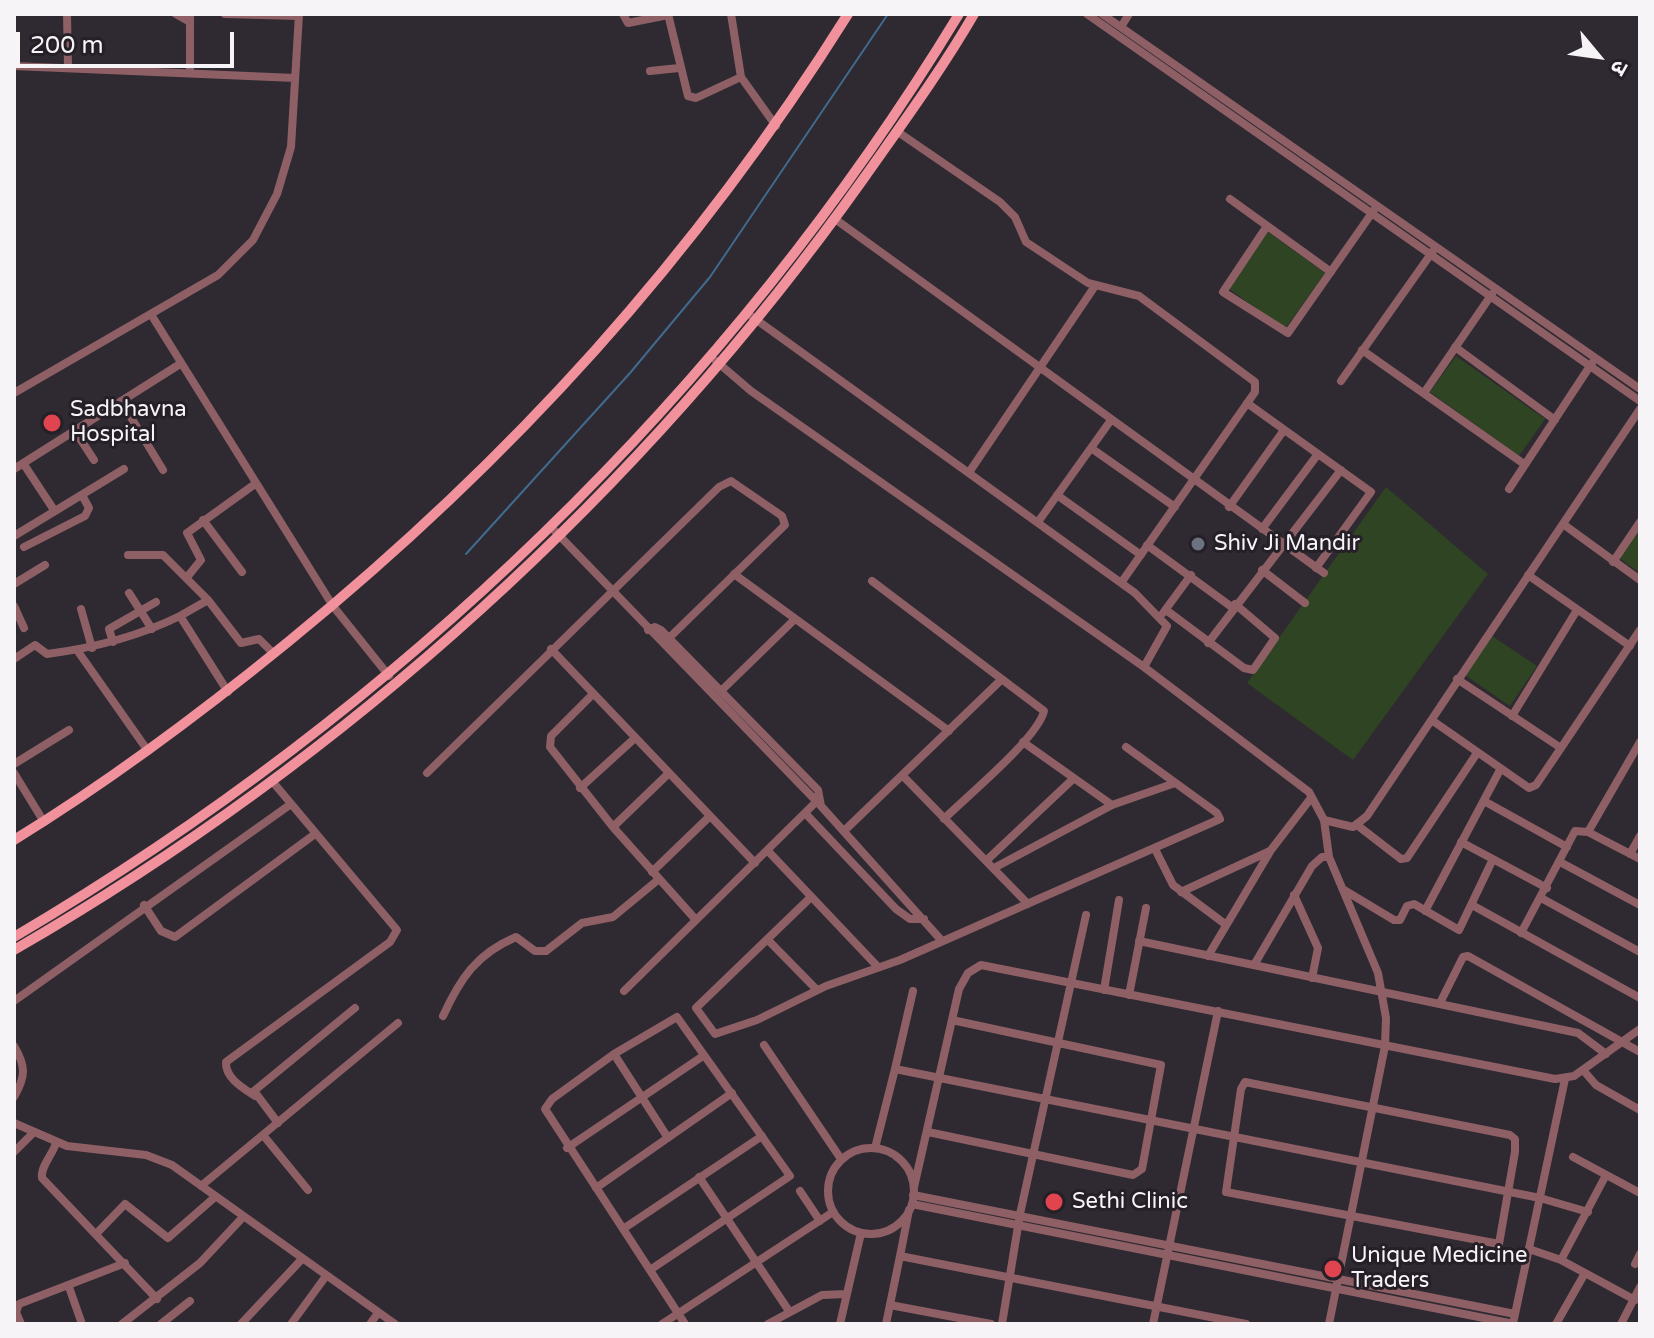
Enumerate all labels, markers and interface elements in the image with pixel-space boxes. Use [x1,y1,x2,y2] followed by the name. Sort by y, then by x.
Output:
[20,16,238,66] scale bar
[1558,16,1638,96] north arrow
[30,31,104,60] text: 200 m
[1604,56,1633,80] text: उ
[70,397,187,448] place label: Sadbhavna Hospital
[41,412,63,434] marker: Sadbhavna Hospital
[1214,531,1360,557] place label: Shiv Ji Mandir
[1189,535,1207,553] marker: Shiv Ji Mandir
[1072,1189,1188,1215] place label: Sethi Clinic
[1043,1191,1065,1213] marker: Sethi Clinic
[1351,1243,1527,1294] place label: Unique Medicine Traders
[1322,1258,1344,1280] marker: Unique Medicine Traders

